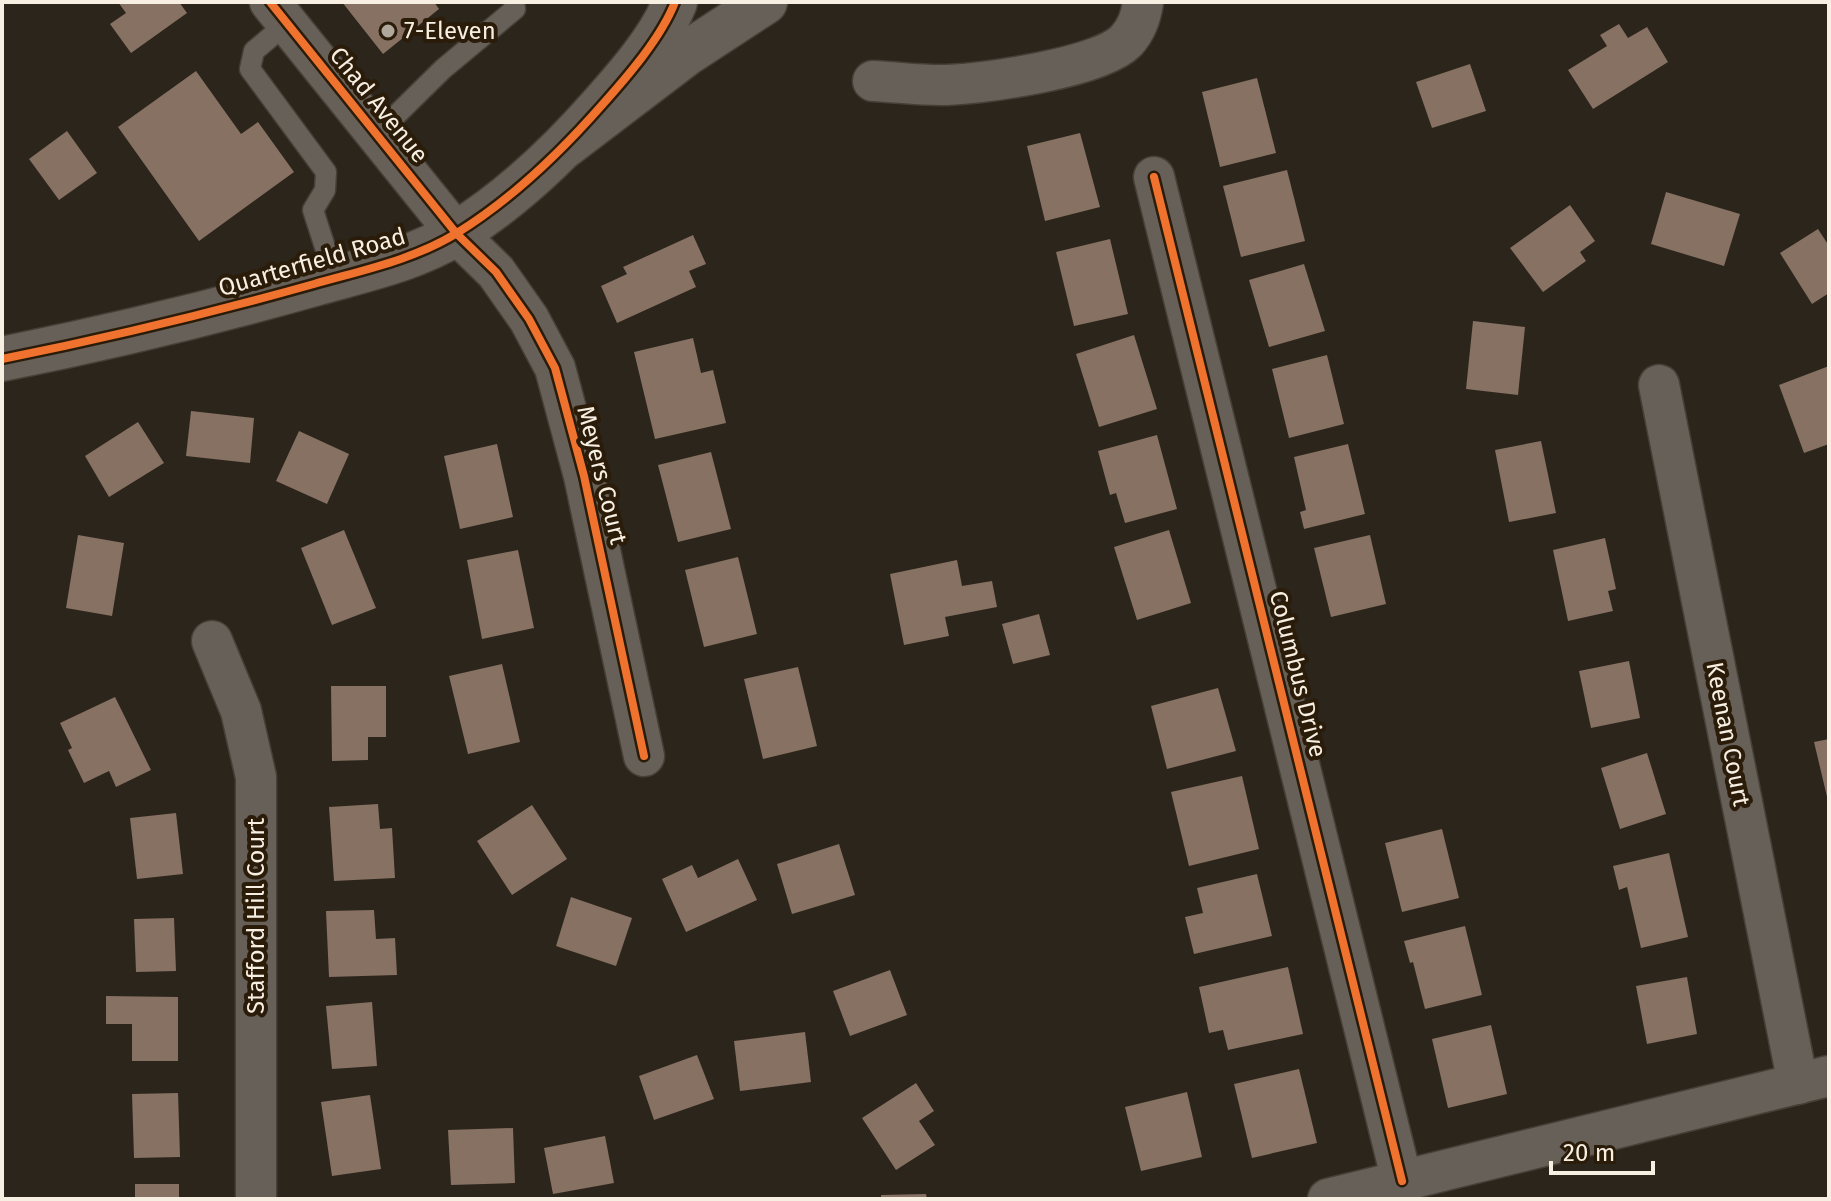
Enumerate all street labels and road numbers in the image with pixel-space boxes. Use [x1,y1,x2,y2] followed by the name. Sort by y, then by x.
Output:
[324,42,434,168] street label: Chad Avenue
[215,222,409,302] street label: Quarterfield Road
[571,403,633,548] street label: Meyers Court
[1264,588,1332,760] street label: Columbus Drive
[1700,659,1756,809] street label: Keenan Court
[242,818,270,1014] street label: Stafford Hill Court

